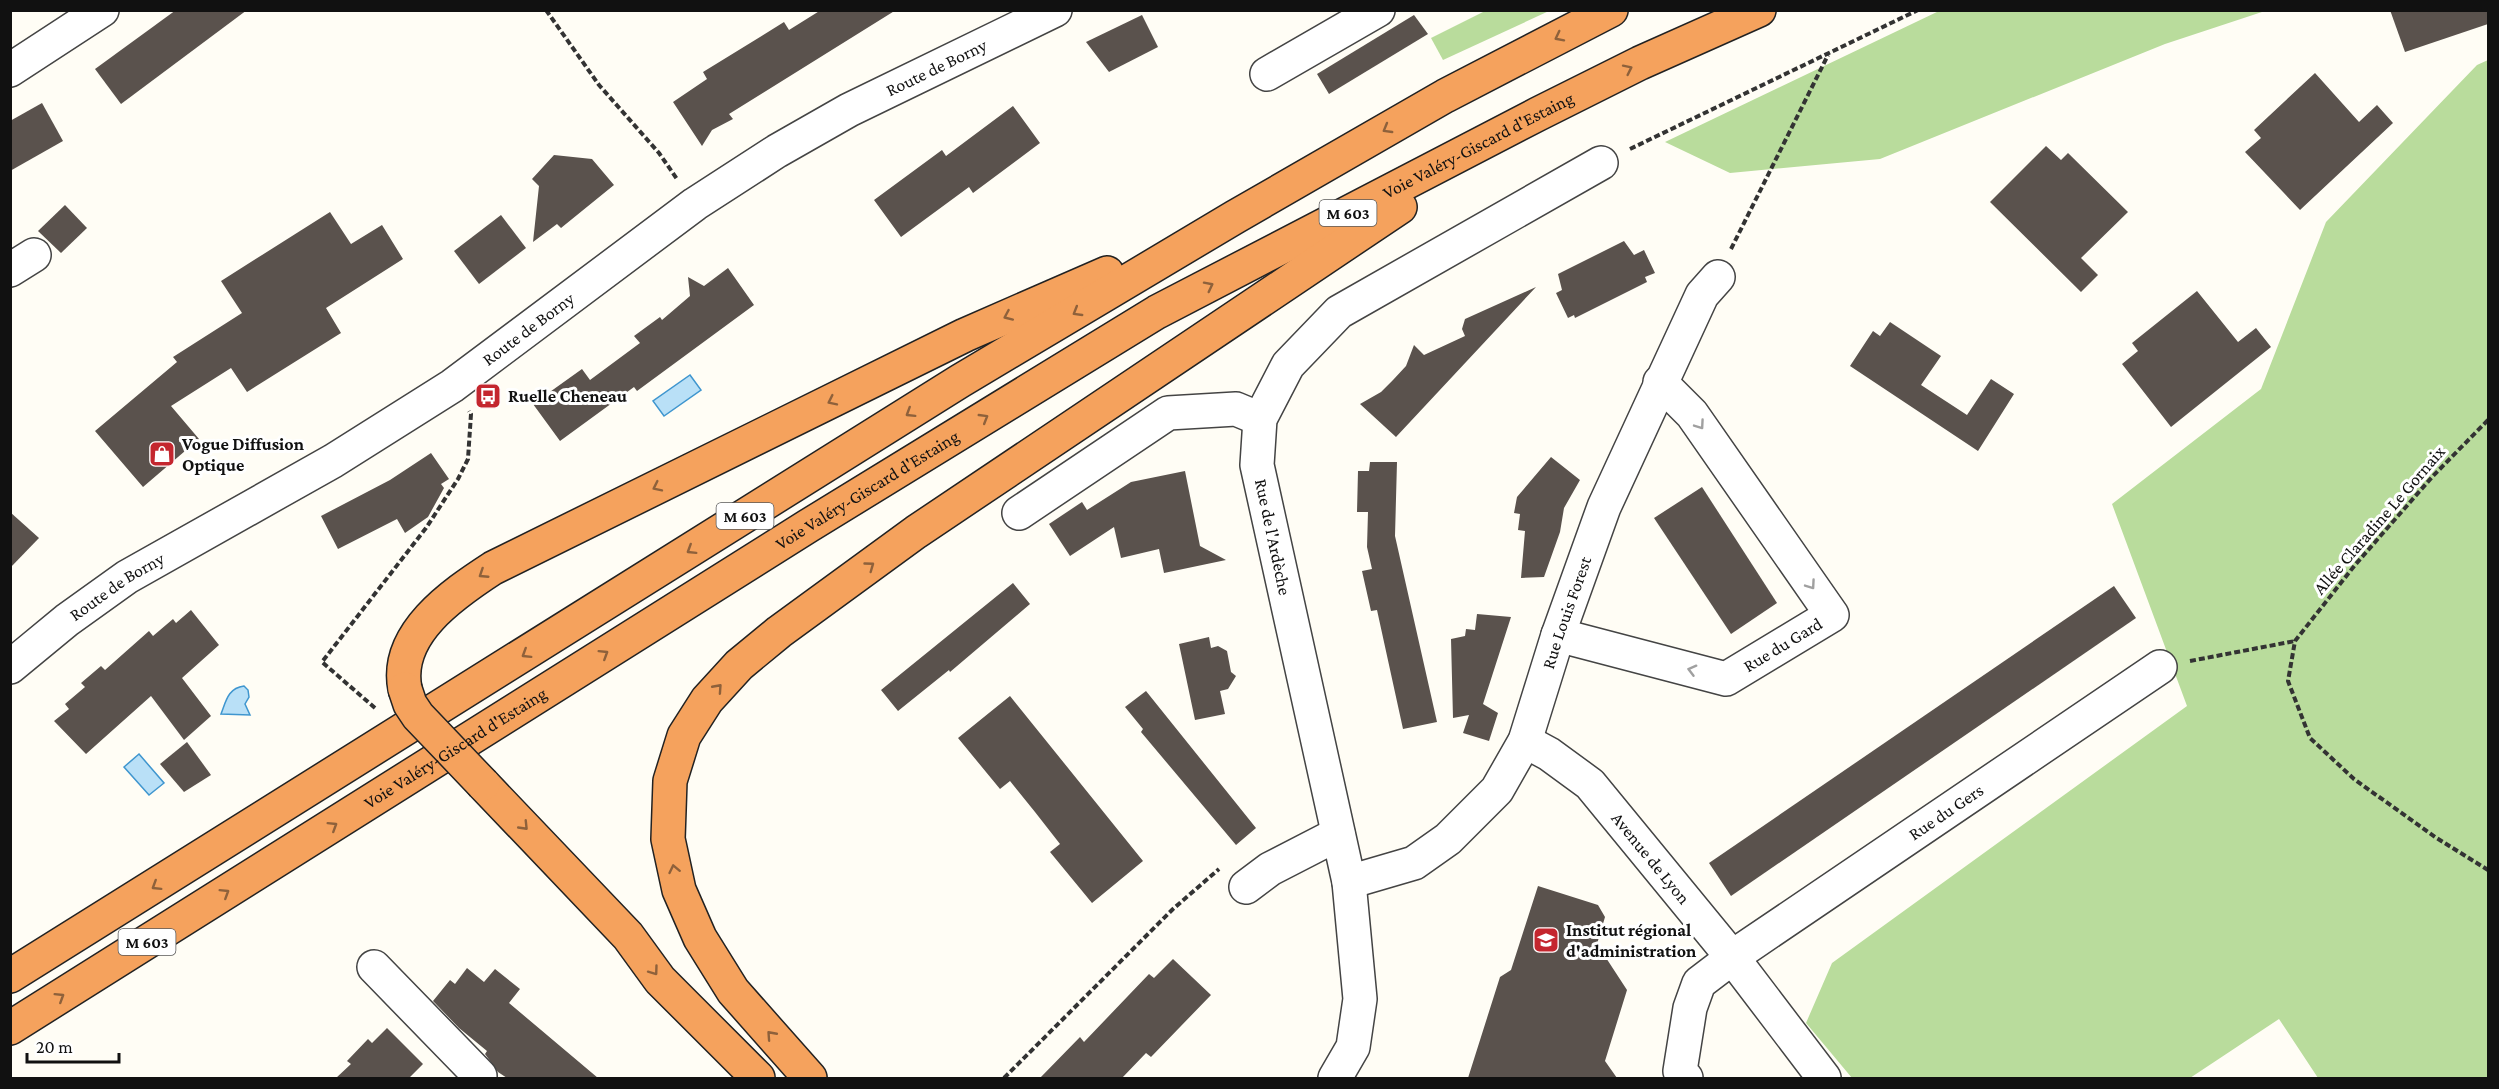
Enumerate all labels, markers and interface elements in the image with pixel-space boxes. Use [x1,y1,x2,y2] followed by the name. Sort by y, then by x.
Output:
[1555,30,1566,41] one-way arrow
[883,34,991,100] street label: Route de Borny
[1622,65,1633,77] one-way arrow
[1379,88,1577,203] street label: Voie Valéry-Giscard d'Estaing
[1383,122,1394,134] one-way arrow
[1320,200,1376,226] road number: M 603
[1203,281,1214,293] one-way arrow
[478,288,579,370] street label: Route de Borny
[1073,304,1083,316] one-way arrow
[1004,309,1015,321] one-way arrow
[473,381,503,411] bus stop icon: Ruelle Cheneau
[508,386,628,406] place label: Ruelle Cheneau
[828,393,839,405] one-way arrow
[906,406,917,417] one-way arrow
[978,414,988,426] one-way arrow
[1693,419,1704,430] one-way arrow
[772,426,963,554] street label: Voie Valéry-Giscard d'Estaing
[181,434,305,475] place label: Vogue Diffusion Optique
[147,439,177,469] shop icon: Vogue Diffusion Optique
[2309,441,2449,598] street label: Allée Claradine Le Gornaix
[1251,477,1295,597] street label: Rue de l'Ardèche
[653,479,664,491] one-way arrow
[716,503,774,529] road number: M 603
[687,543,698,554] one-way arrow
[66,548,168,625] street label: Route de Borny
[1538,553,1596,671] street label: Rue Louis Forest
[863,562,874,573] one-way arrow
[479,567,490,578] one-way arrow
[1804,579,1815,590] one-way arrow
[1740,613,1826,676] street label: Rue du Gard
[522,646,532,658] one-way arrow
[598,650,608,662] one-way arrow
[1687,665,1698,677] one-way arrow
[360,683,550,813] street label: Voie Valéry-Giscard d'Estaing
[711,684,722,694] one-way arrow
[1905,780,1987,844] street label: Rue du Gers
[1607,808,1694,908] street label: Avenue de Lyon
[516,819,527,830] one-way arrow
[327,821,337,833] one-way arrow
[668,864,681,874] one-way arrow
[152,878,162,890] one-way arrow
[218,889,229,900] one-way arrow
[1566,920,1697,961] place label: Institut régional d'administration
[1531,925,1561,955] school or university icon: Institut régional d'administration
[118,929,176,955] road number: M 603
[647,964,658,975] one-way arrow
[54,992,64,1004] one-way arrow
[27,1026,118,1064] scale bar
[767,1032,778,1042] one-way arrow
[36,1037,73,1057] text: 20 m

